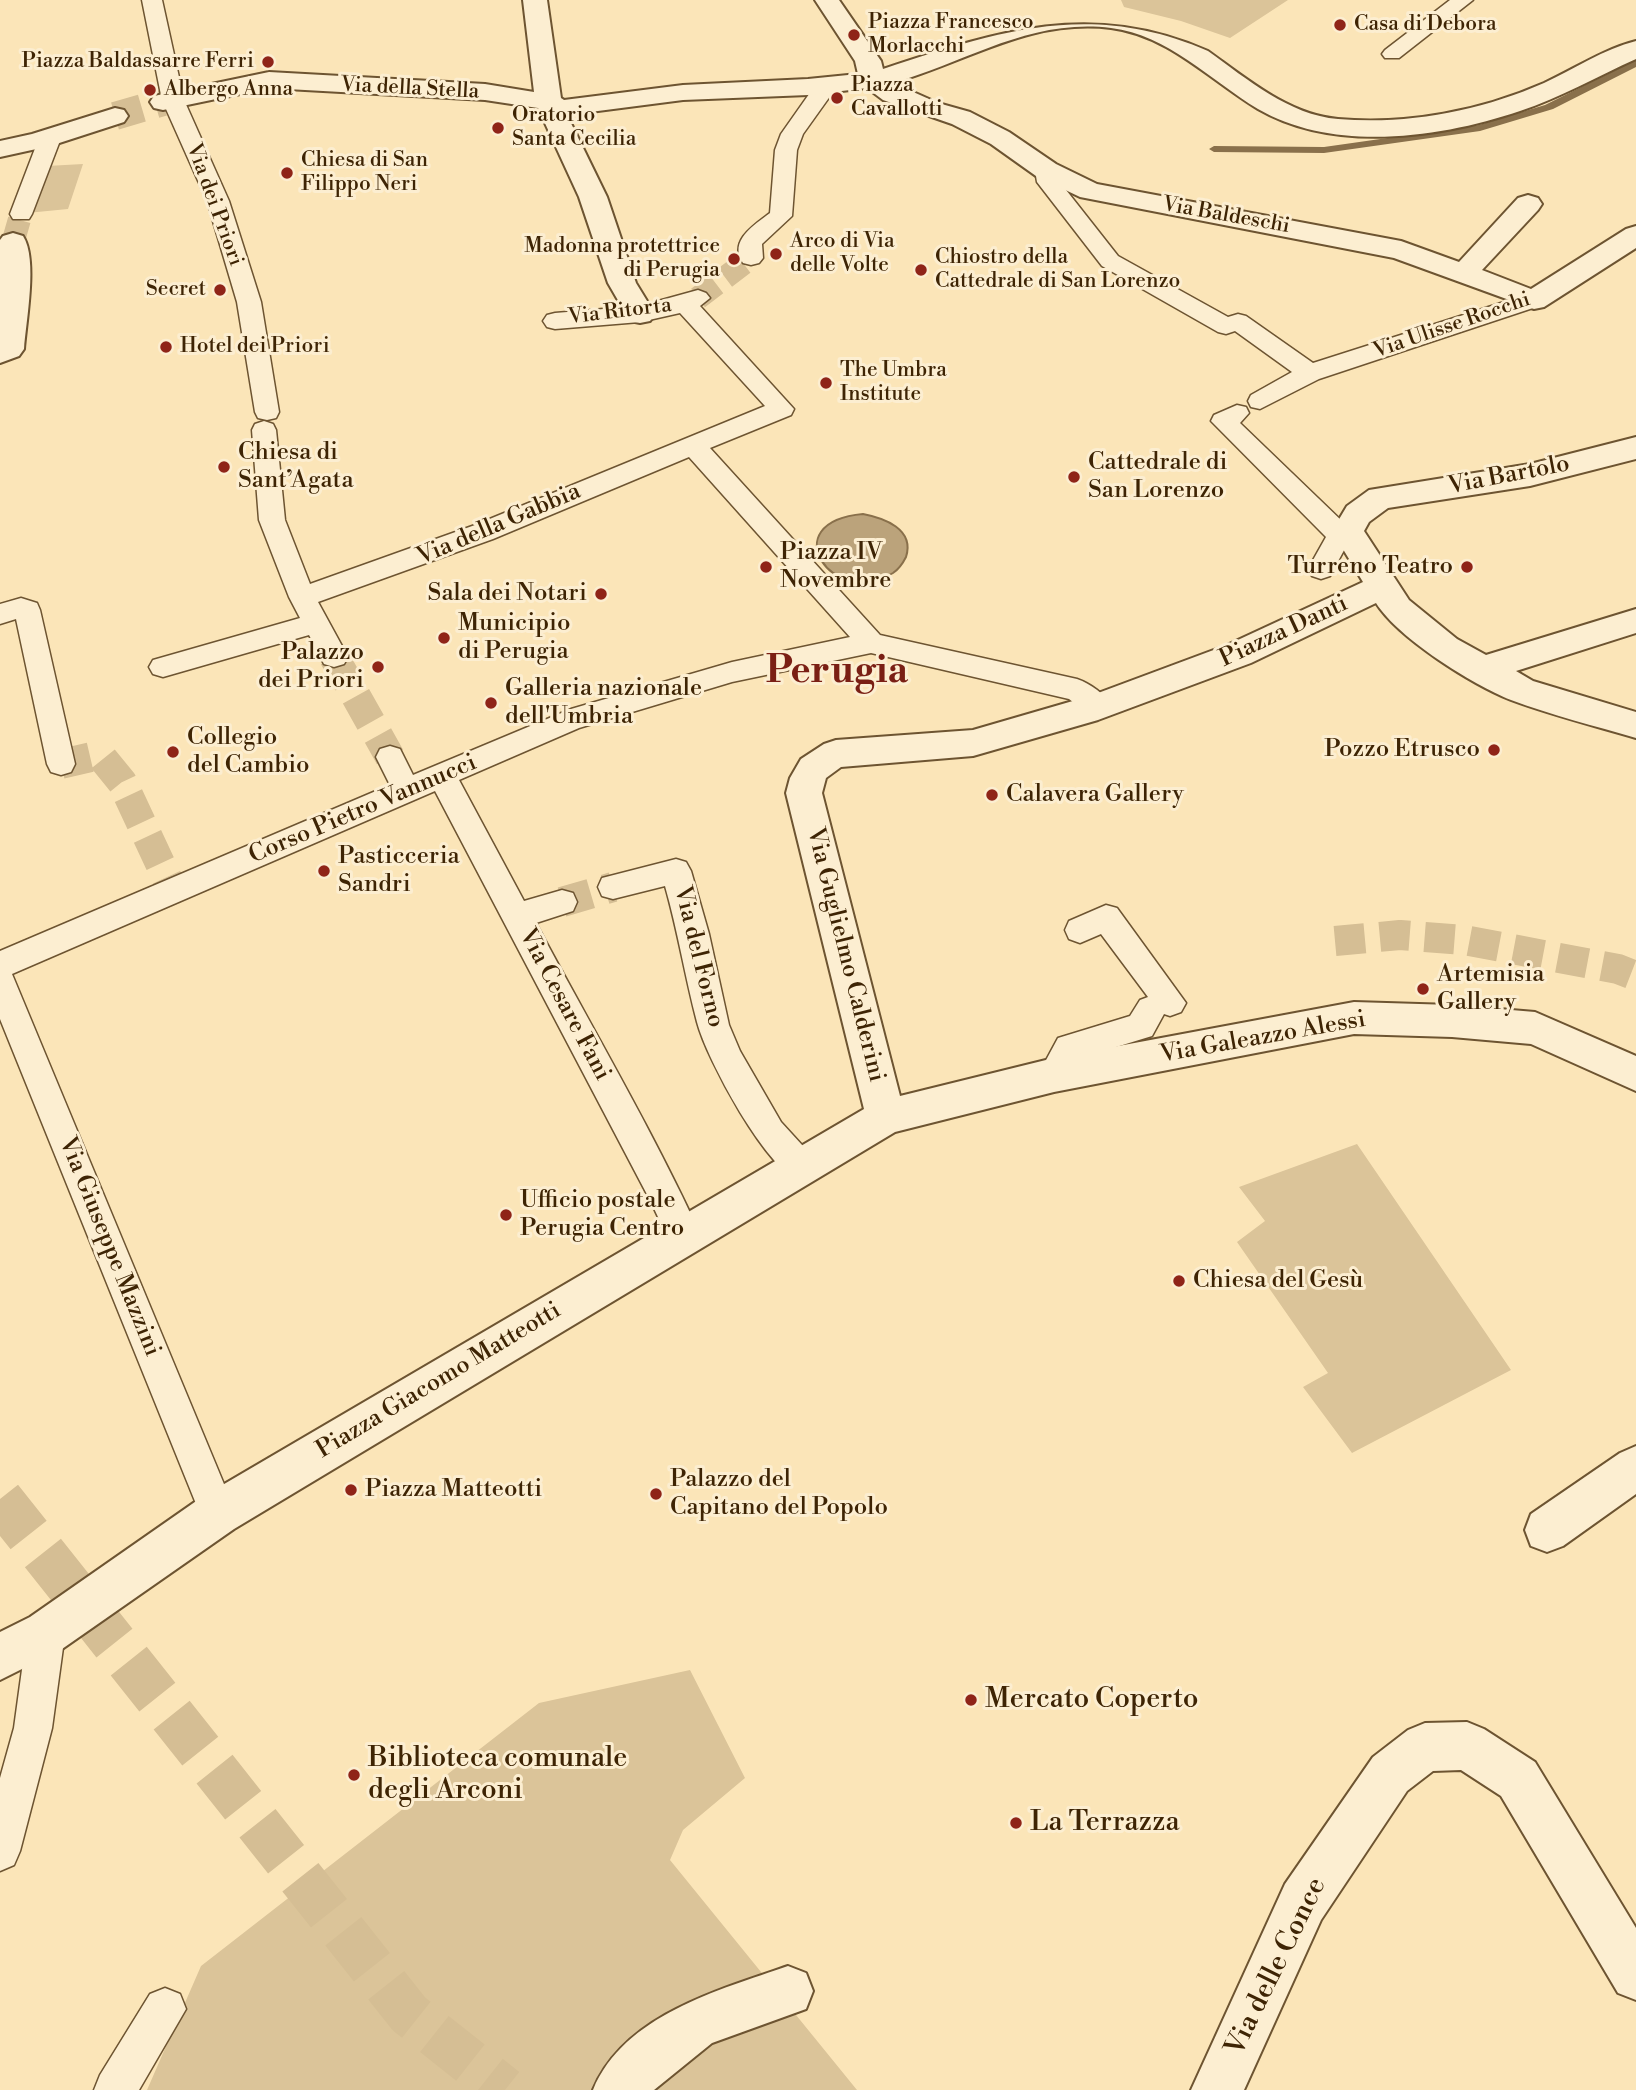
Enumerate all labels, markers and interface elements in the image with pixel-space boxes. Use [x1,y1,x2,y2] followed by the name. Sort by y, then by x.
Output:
[868,10,1034,60] place label: Piazza Francesco Morlacchi
[1354,12,1497,38] place label: Casa di Debora
[1332,17,1348,33] marker: Casa di Debora
[846,27,862,43] marker: Piazza Francesco Morlacchi
[22,49,254,75] place label: Piazza Baldassarre Ferri
[260,54,276,70] marker: Piazza Baldassarre Ferri
[340,73,480,105] street label: Via della Stella
[851,73,943,123] place label: Piazza Cavallotti
[164,77,293,103] place label: Albergo Anna
[142,82,158,98] marker: Albergo Anna
[829,90,845,106] marker: Piazza Cavallotti
[512,103,636,153] place label: Oratorio Santa Cecilia
[490,120,506,136] marker: Oratorio Santa Cecilia
[180,140,248,270] street label: Via dei Priori
[301,148,428,198] place label: Chiesa di San Filippo Neri
[279,165,295,181] marker: Chiesa di San Filippo Neri
[1160,192,1292,240] street label: Via Baldeschi
[790,229,895,279] place label: Arco di Via delle Volte
[524,234,720,284] place label: Madonna protettrice di Perugia
[935,245,1180,295] place label: Chiostro della Cattedrale di San Lorenzo
[768,246,784,262] marker: Arco di Via delle Volte
[726,251,742,267] marker: Madonna protettrice di Perugia
[913,262,929,278] marker: Chiostro della Cattedrale di San Lorenzo
[146,277,206,303] place label: Secret
[212,282,228,298] marker: Secret
[1370,287,1534,365] street label: Via Ulisse Rocchi
[567,293,673,331] street label: Via Ritorta
[180,334,330,360] place label: Hotel dei Priori
[158,339,174,355] marker: Hotel dei Priori
[840,358,947,408] place label: The Umbra Institute
[818,375,834,391] marker: The Umbra Institute
[238,439,354,495] place label: Chiesa di Sant’Agata
[1088,449,1227,505] place label: Cattedrale di San Lorenzo
[1446,450,1572,502] street label: Via Bartolo
[216,459,232,475] marker: Chiesa di Sant’Agata
[1066,469,1082,485] marker: Cattedrale di San Lorenzo
[413,478,585,572] street label: Via della Gabbia
[780,539,891,595] place label: Piazza IV Novembre
[1287,553,1453,581] place label: Turreno Teatro
[758,559,774,575] marker: Piazza IV Novembre
[1459,559,1475,575] marker: Turreno Teatro
[428,580,587,608] place label: Sala dei Notari
[593,586,609,602] marker: Sala dei Notari
[1215,590,1353,674] street label: Piazza Danti
[458,610,570,666] place label: Municipio di Perugia
[436,630,452,646] marker: Municipio di Perugia
[258,639,364,695] place label: Palazzo dei Priori
[766,650,908,696] district label: Perugia
[370,659,386,675] marker: Palazzo dei Priori
[505,675,702,731] place label: Galleria nazionale dell'Umbria
[483,695,499,711] marker: Galleria nazionale dell'Umbria
[187,724,310,780] place label: Collegio del Cambio
[1324,736,1480,764] place label: Pozzo Etrusco
[1486,742,1502,758] marker: Pozzo Etrusco
[165,744,181,760] marker: Collegio del Cambio
[245,749,481,871] street label: Corso Pietro Vannucci
[1006,781,1184,809] place label: Calavera Gallery
[984,787,1000,803] marker: Calavera Gallery
[799,825,891,1085] street label: Via Guglielmo Calderini
[338,843,460,899] place label: Pasticceria Sandri
[316,863,332,879] marker: Pasticceria Sandri
[667,883,729,1031] street label: Via del Forno
[512,924,616,1086] street label: Via Cesare Fani
[1437,961,1544,1017] place label: Artemisia Gallery
[1415,981,1431,997] marker: Artemisia Gallery
[1158,1006,1368,1070] street label: Via Galeazzo Alessi
[52,1133,166,1361] street label: Via Giuseppe Mazzini
[520,1187,684,1243] place label: Ufficio postale Perugia Centro
[498,1207,514,1223] marker: Ufficio postale Perugia Centro
[1193,1267,1363,1295] place label: Chiesa del Gesù
[1171,1273,1187,1289] marker: Chiesa del Gesù
[312,1297,566,1465] street label: Piazza Giacomo Matteotti
[670,1466,888,1522] place label: Palazzo del Capitano del Popolo
[365,1476,542,1504] place label: Piazza Matteotti
[343,1482,359,1498] marker: Piazza Matteotti
[648,1486,664,1502] marker: Palazzo del Capitano del Popolo
[985,1683,1199,1717] place label: Mercato Coperto
[963,1692,979,1708] marker: Mercato Coperto
[368,1742,627,1808] place label: Biblioteca comunale degli Arconi
[346,1767,362,1783] marker: Biblioteca comunale degli Arconi
[1030,1806,1180,1840] place label: La Terrazza
[1008,1815,1024,1831] marker: La Terrazza
[1219,1872,1335,2062] street label: Via delle Conce

